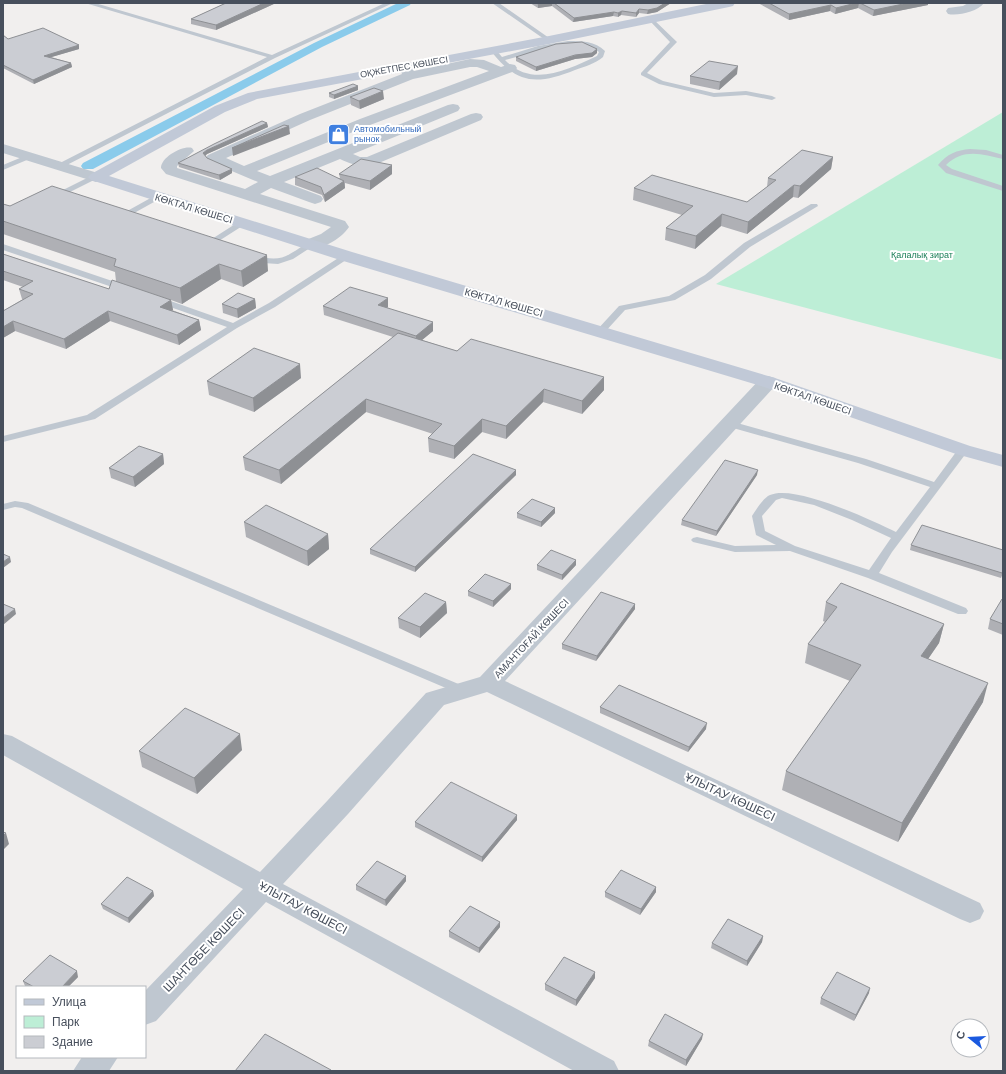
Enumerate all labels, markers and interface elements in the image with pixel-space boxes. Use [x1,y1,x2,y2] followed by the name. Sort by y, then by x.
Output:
[359,54,449,80] street label: ОҚЖЕТПЕС КӨШЕСІ
[326,121,352,147] shop icon: Автомобильный рынок
[354,124,421,144] place label: Автомобильный рынок
[154,191,234,226] street label: КӨКТАЛ КӨШЕСІ
[891,250,953,260] park label: Қалалық зират
[463,286,544,319] street label: КӨКТАЛ КӨШЕСІ
[773,380,853,417] street label: КӨКТАЛ КӨШЕСІ
[491,596,571,680] street label: АМАНТОҒАЙ КӨШЕСІ
[683,770,777,824] street label: ҰЛЫТАУ КӨШЕСІ
[257,879,349,937] street label: ҰЛЫТАУ КӨШЕСІ
[160,905,248,995] street label: ШАНТӨБЕ КӨШЕСІ
[16,986,146,1058] legend
[52,995,86,1009] text: Улица
[52,1015,80,1029] text: Парк
[950,1018,990,1058] north arrow
[954,1029,967,1041] text: С
[52,1035,93,1049] text: Здание

